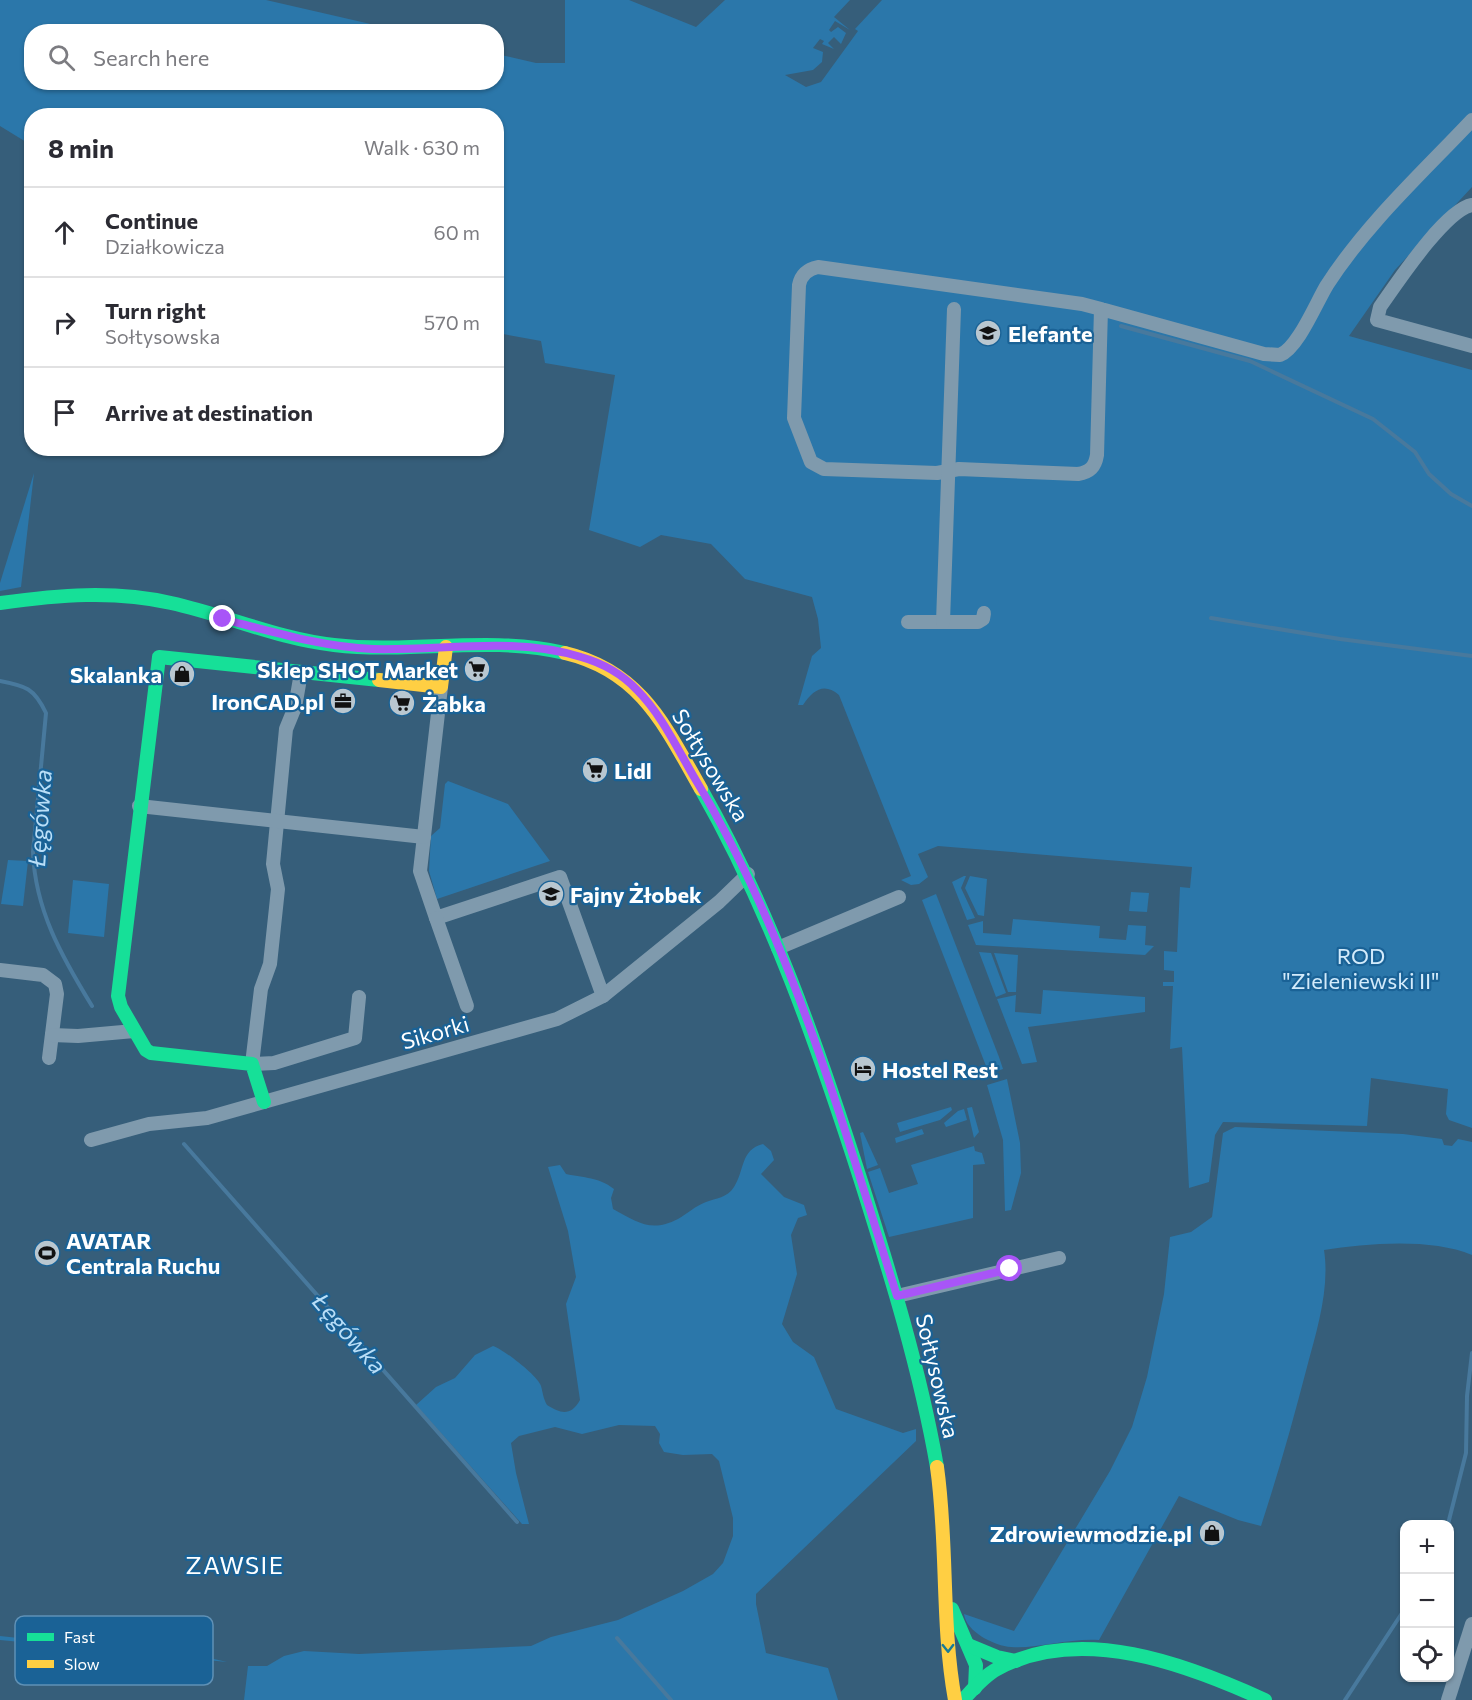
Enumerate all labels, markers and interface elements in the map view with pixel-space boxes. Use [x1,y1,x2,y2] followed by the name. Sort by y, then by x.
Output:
[24,24,504,90] search box
[45,41,78,74] icon: search
[93,44,209,71] text: Search here
[48,132,114,163] text: 8 min
[364,135,480,159] text: Walk · 630 m
[105,207,198,234] text: Continue
[48,216,81,249] icon: ahead
[434,220,480,244] text: 60 m
[105,234,225,258] text: Działkowicza
[105,297,206,324] text: Turn right
[48,306,81,339] icon: right
[424,310,480,334] text: 570 m
[973,318,1003,348] school or university icon: Elefante
[1008,320,1093,347] place label: Elefante
[105,324,220,348] text: Sołtysowska
[48,396,81,429] icon: arrive
[105,399,313,426] text: Arrive at destination
[209,605,235,631] route end
[462,654,492,684] supermarket icon: Sklep SHOT Market
[257,656,458,683] place label: Sklep SHOT Market
[167,659,197,689] shop icon: Skalanka
[70,661,162,688] place label: Skalanka
[328,686,358,716] office icon: IronCAD.pl
[211,688,324,715] place label: IronCAD.pl
[387,688,417,718] supermarket icon: Żabka
[422,690,486,717] place label: Żabka
[667,704,755,826] street label: Sołtysowska
[580,755,610,785] supermarket icon: Lidl
[614,757,652,784] place label: Lidl
[21,768,57,868] water label: Łęgówka
[536,879,566,909] school or university icon: Fajny Żłobek
[570,881,702,908] place label: Fajny Żłobek
[1283,942,1439,994] park label: ROD "Zieleniewski II"
[398,1009,472,1055] street label: Sikorki
[848,1054,878,1084] hotel icon: Hostel Rest
[882,1056,998,1083] place label: Hostel Rest
[66,1227,220,1279] place label: AVATAR Centrala Ruchu
[32,1238,62,1268] sports icon: AVATAR Centrala Ruchu
[996,1255,1022,1281] route start
[307,1287,393,1379] water label: Łęgówka
[911,1311,965,1441] street label: Sołtysowska
[1197,1518,1227,1548] shop icon: Zdrowiewmodzie.pl
[990,1520,1192,1547] place label: Zdrowiewmodzie.pl
[1400,1520,1454,1682] map controls
[1400,1520,1454,1574] button: +
[186,1550,284,1579] district label: ZAWSIE
[1400,1574,1454,1628] button: −
[15,1616,213,1685] legend
[64,1627,95,1646] text: Fast
[1400,1628,1454,1682] button: locate
[942,1644,954,1653] one-way arrow
[64,1654,100,1673] text: Slow

